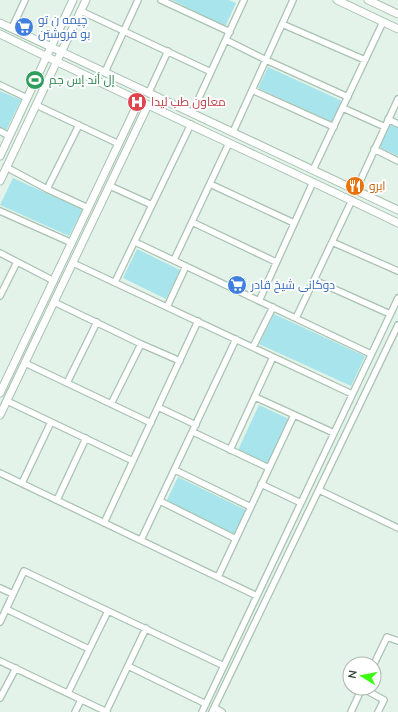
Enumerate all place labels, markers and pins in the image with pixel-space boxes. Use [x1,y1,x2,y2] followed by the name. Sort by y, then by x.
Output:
[38,12,91,42] place label: چیمه ن تو بو فروشتن
[13,16,35,38] supermarket icon: چیمه ن تو بو فروشتن
[24,69,46,91] sports icon: إل أند إس جم
[49,72,115,88] place label: إل أند إس جم
[126,91,148,113] hospital icon: معاون طب لیدا
[151,94,226,110] place label: معاون طب لیدا
[344,175,366,197] restaurant icon: ابرو
[369,178,386,194] place label: ابرو
[226,274,248,296] supermarket icon: دوکانی شیخ قادر
[250,277,335,293] place label: دوکانی شیخ قادر

